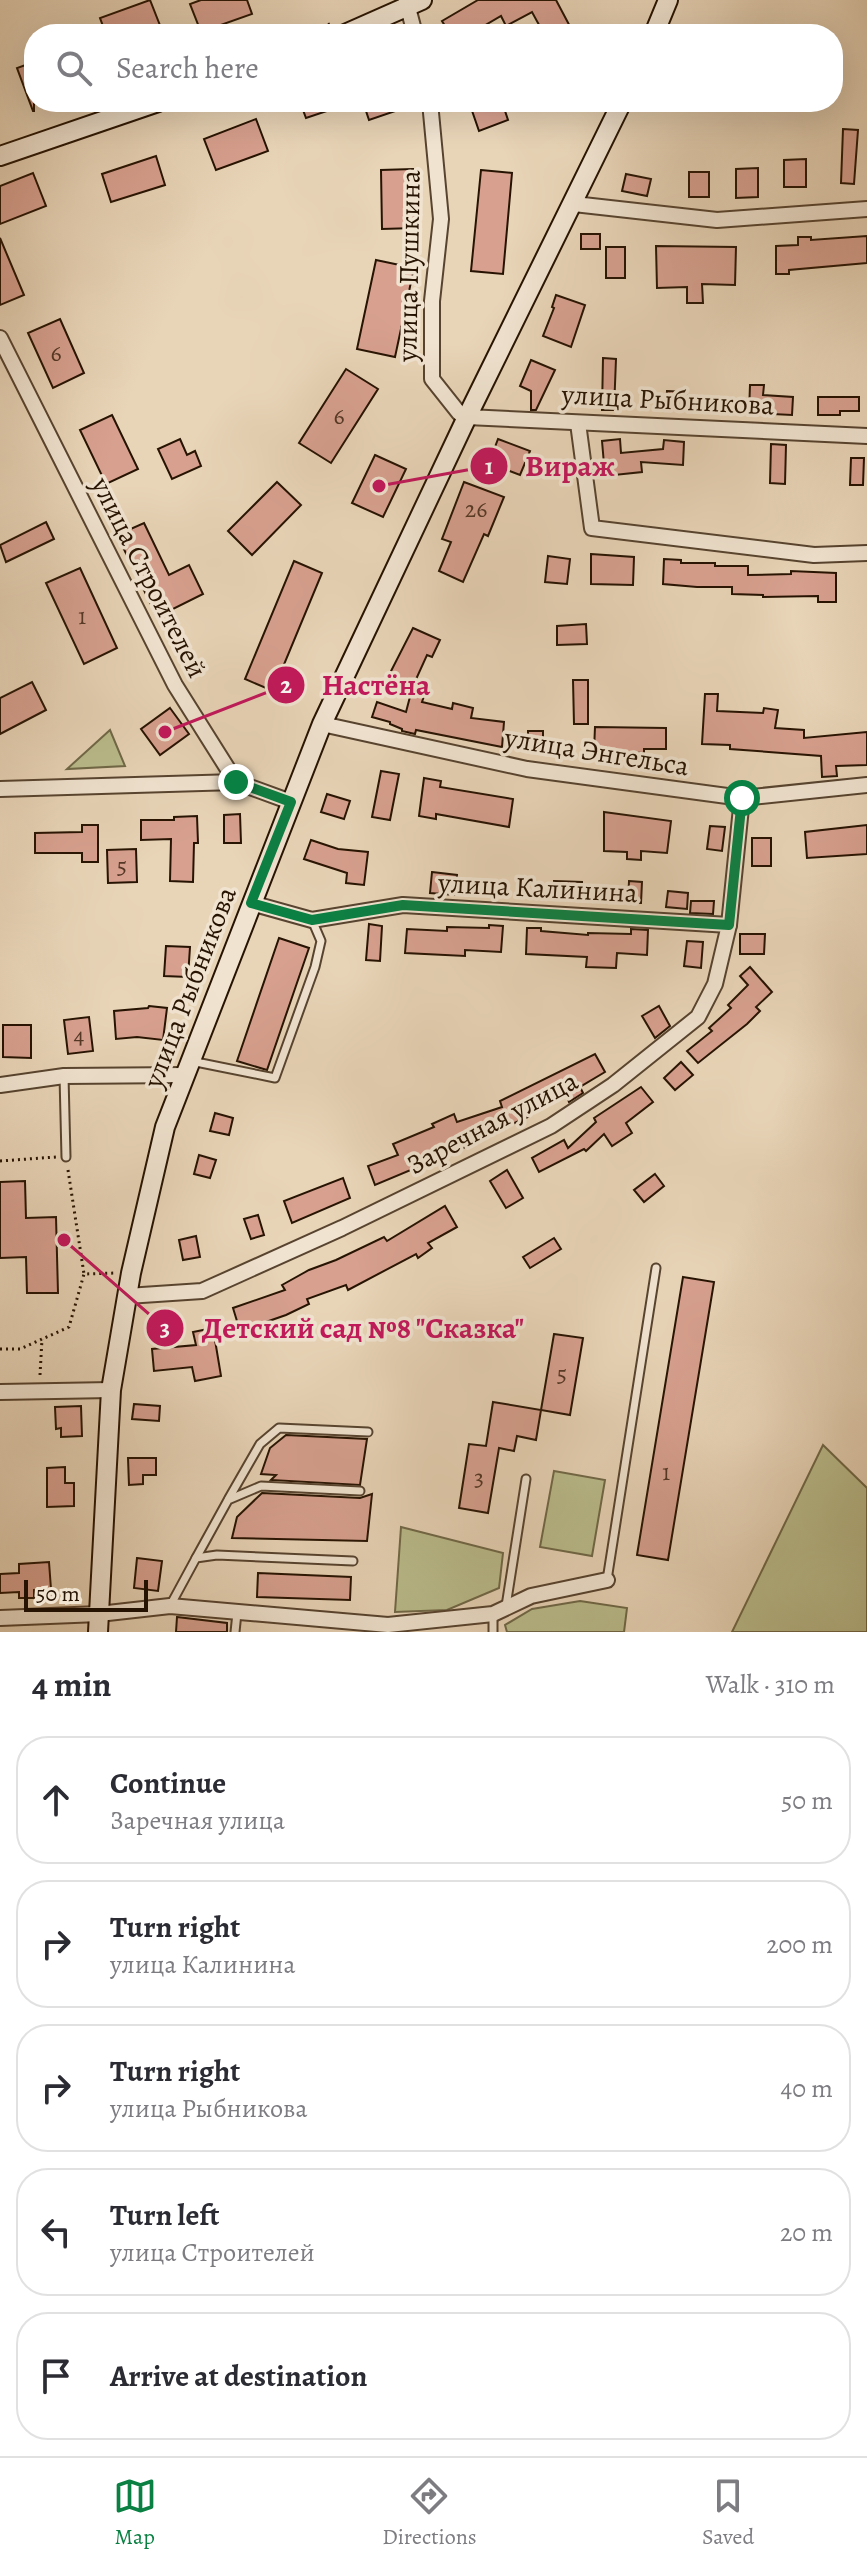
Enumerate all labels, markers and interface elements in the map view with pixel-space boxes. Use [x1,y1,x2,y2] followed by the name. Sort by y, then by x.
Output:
[24,24,843,112] search box
[52,46,96,90] icon: search
[116,48,259,88] text: Search here
[388,170,430,363] street label: улица Пушкина
[50,337,62,369] house number: 6
[560,375,775,425] street label: улица Рыбникова
[333,400,345,432] house number: 6
[469,439,631,493] callout: Вираж
[525,446,615,486] text: Вираж
[485,450,494,482] text: 1
[82,470,216,684] street label: улица Строителей
[465,493,487,525] house number: 26
[78,600,86,632] house number: 1
[266,658,446,712] callout: Настёна
[322,665,431,705] text: Настёна
[280,669,292,701] text: 2
[501,719,692,785] street label: улица Энгельса
[218,764,254,800] route end
[724,780,760,816] route start
[117,850,127,882] house number: 5
[436,864,639,912] street label: улица Калинина
[134,881,246,1094] street label: улица Рыбникова
[74,1019,85,1051] house number: 4
[400,1062,585,1184] street label: Заречная улица
[145,1301,540,1355] callout: Детский сад №8 "Сказка"
[202,1308,524,1348] text: Детский сад №8 "Сказка"
[160,1312,170,1344] text: 3
[557,1358,567,1390] house number: 5
[662,1456,670,1488] house number: 1
[474,1462,484,1494] house number: 3
[24,1576,148,1612] scale bar
[36,1579,80,1609] text: 50 m
[32,1661,111,1708] text: 4 min
[706,1667,835,1702] text: Walk · 310 m
[110,1763,226,1803] text: Continue
[34,1778,78,1822] icon: ahead
[781,1783,833,1818] text: 50 m
[110,1803,285,1838] text: Заречная улица
[110,1907,240,1947] text: Turn right
[34,1922,78,1966] icon: right
[766,1927,833,1962] text: 200 m
[110,1947,295,1982] text: улица Калинина
[110,2051,240,2091] text: Turn right
[34,2066,78,2110] icon: right
[781,2071,833,2106] text: 40 m
[110,2091,307,2126] text: улица Рыбникова
[110,2195,219,2235] text: Turn left
[34,2210,78,2254] icon: left
[780,2215,833,2250] text: 20 m
[110,2235,315,2270] text: улица Строителей
[34,2354,78,2398] icon: arrive
[110,2356,367,2396] text: Arrive at destination
[113,2474,157,2552] tab: Map
[382,2474,477,2552] tab: Directions
[702,2474,754,2552] tab: Saved

